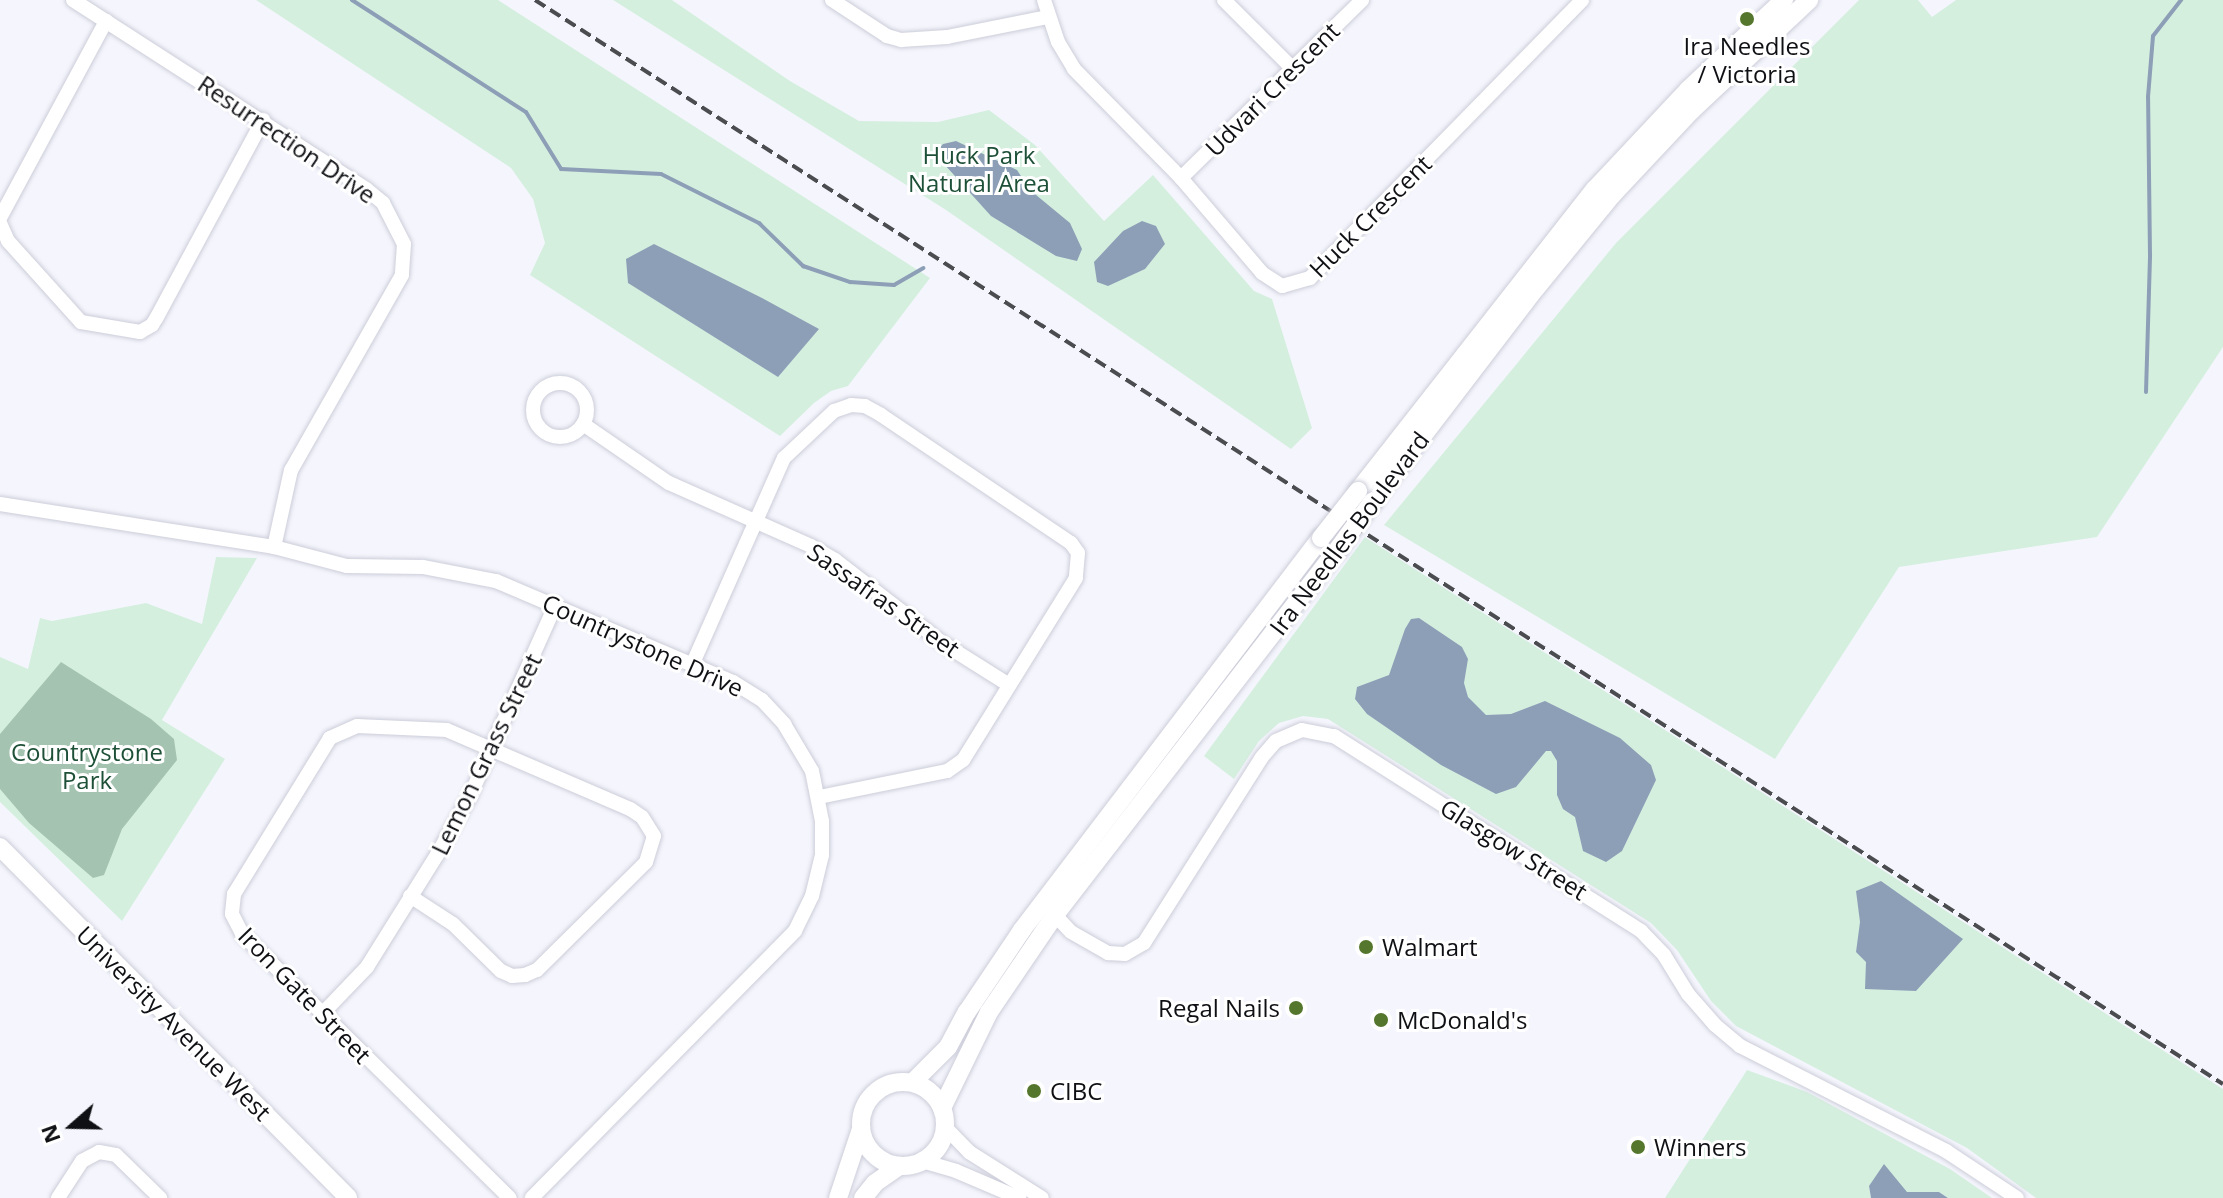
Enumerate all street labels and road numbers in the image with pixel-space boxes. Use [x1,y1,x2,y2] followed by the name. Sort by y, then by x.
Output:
[1199,16,1345,162] street label: Udvari Crescent
[193,69,381,209] street label: Resurrection Drive
[1303,149,1437,283] street label: Huck Crescent
[1263,426,1435,640] street label: Ira Needles Boulevard
[803,537,965,663] street label: Sassafras Street
[538,588,748,702] street label: Countrystone Drive
[425,649,547,859] street label: Lemon Grass Street
[1435,792,1593,906] street label: Glasgow Street
[71,920,277,1126] street label: University Avenue West
[233,921,377,1069] street label: Iron Gate Street

